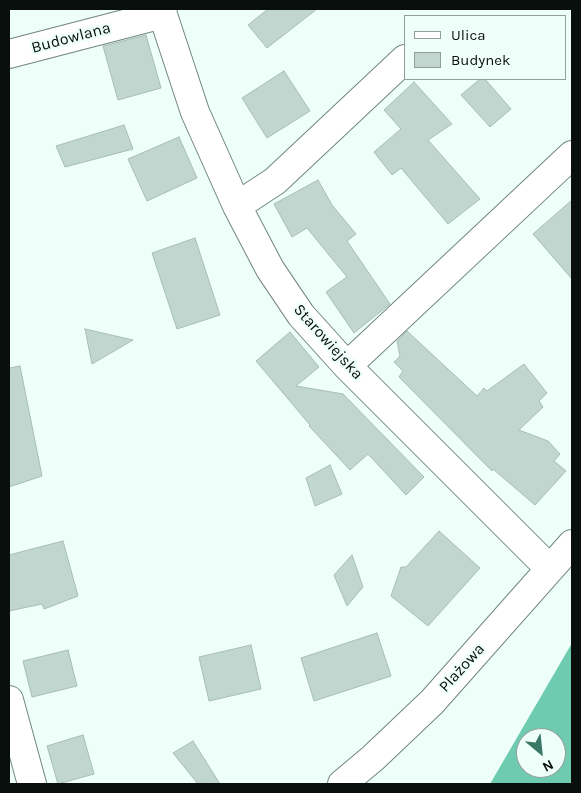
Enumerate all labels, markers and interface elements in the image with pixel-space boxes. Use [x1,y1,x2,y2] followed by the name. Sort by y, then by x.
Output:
[404,15,566,80] legend
[29,18,113,58] street label: Budowlana
[451,26,485,44] text: Ulica
[451,51,510,69] text: Budynek
[289,300,367,384] street label: Starowiejska
[435,640,489,696] street label: Plażowa
[516,728,566,778] north arrow
[539,756,556,776] text: N

